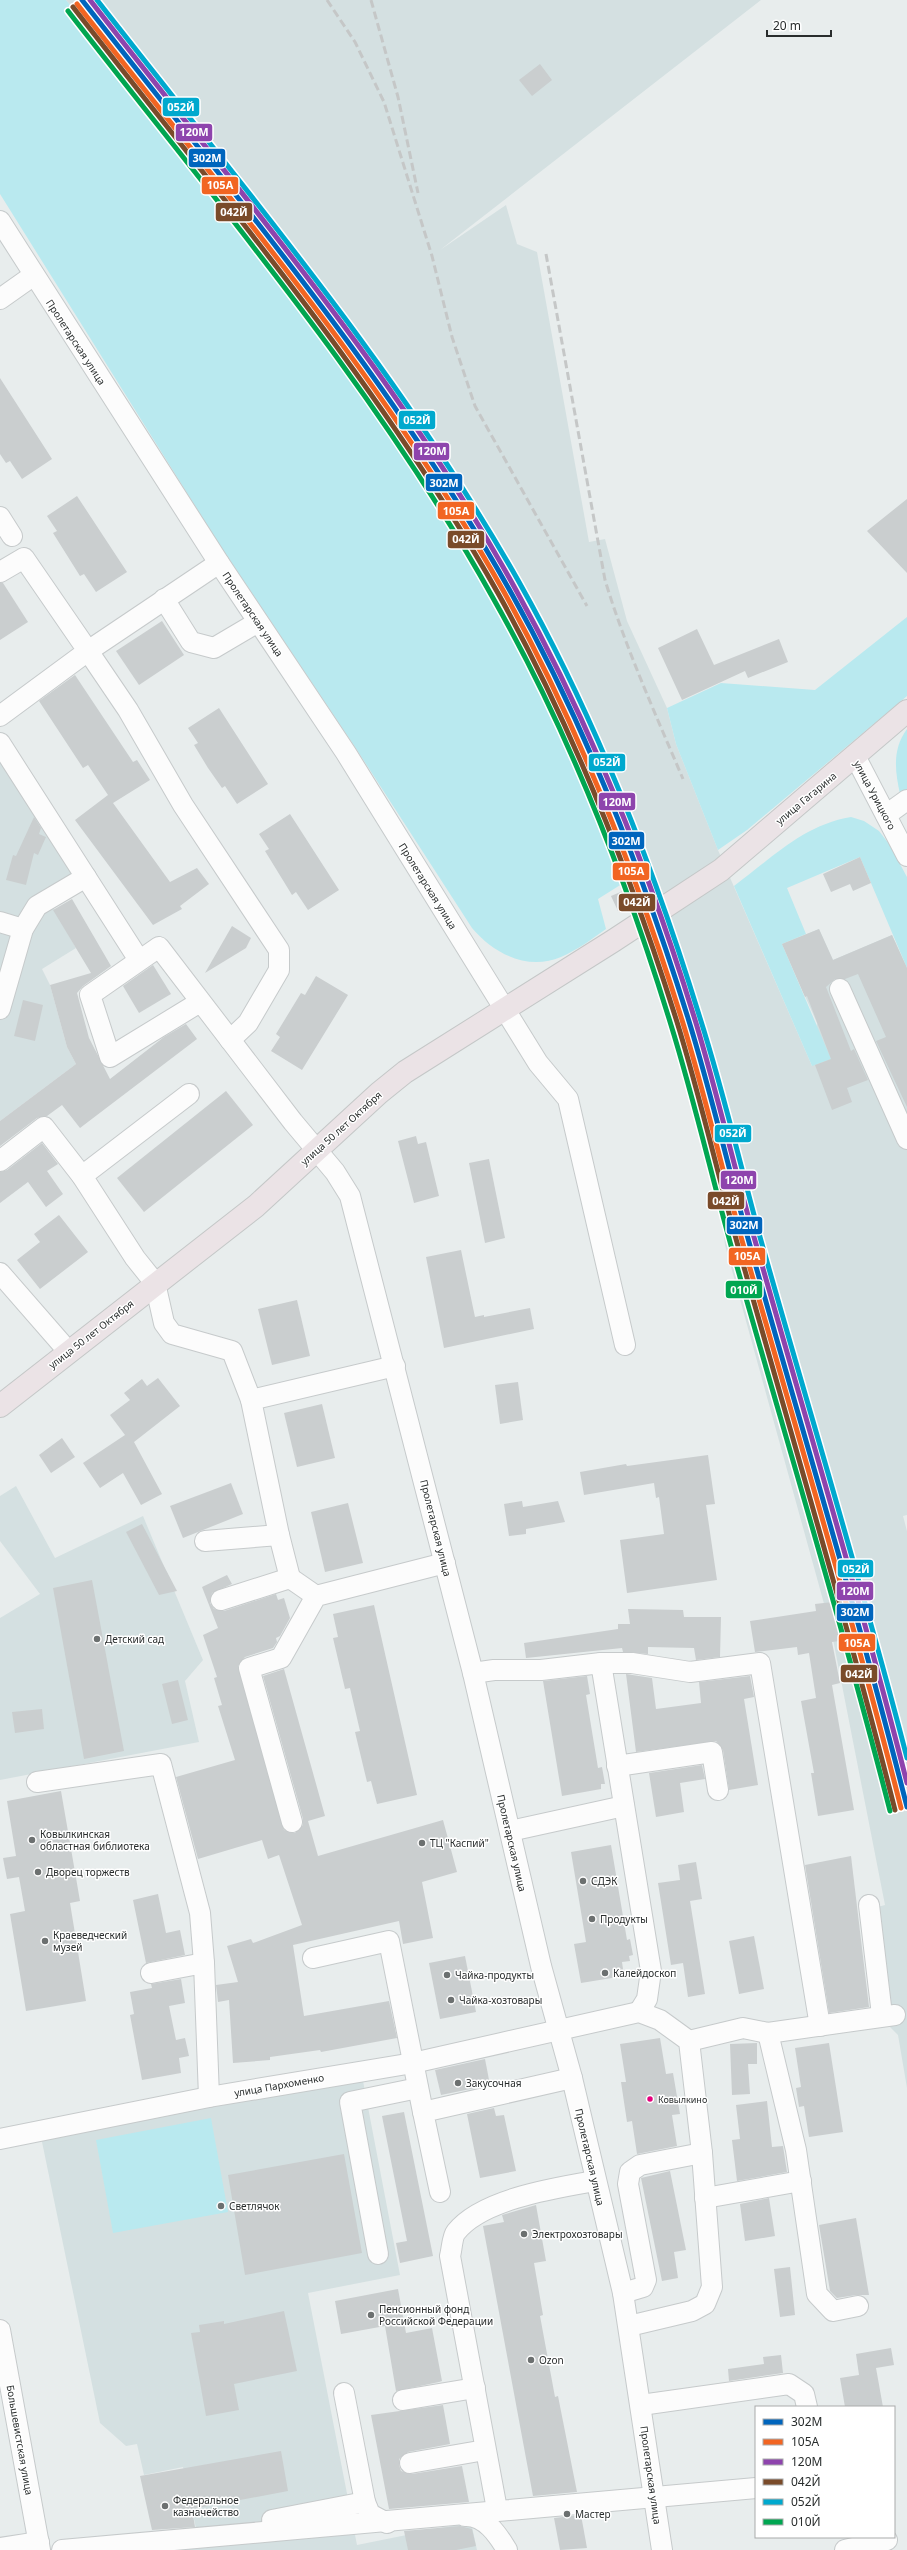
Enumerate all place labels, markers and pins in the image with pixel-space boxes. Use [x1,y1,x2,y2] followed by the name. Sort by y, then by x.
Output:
[105,1632,164,1646] place label: Детский сад
[92,1634,102,1644] marker: Детский сад
[40,1827,150,1853] place label: Ковылкинская областная библиотека
[27,1835,37,1845] marker: Ковылкинская областная библиотека
[430,1836,489,1850] place label: ТЦ "Каспий"
[417,1838,427,1848] marker: ТЦ "Каспий"
[46,1865,130,1879] place label: Дворец торжеств
[33,1867,43,1877] marker: Дворец торжеств
[591,1874,618,1888] place label: СДЭК
[578,1876,588,1886] marker: СДЭК
[600,1912,648,1926] place label: Продукты
[587,1914,597,1924] marker: Продукты
[53,1928,127,1954] place label: Краеведческий музей
[40,1936,50,1946] marker: Краеведческий музей
[613,1966,676,1980] place label: Калейдоскоп
[455,1968,534,1982] place label: Чайка-продукты
[600,1968,610,1978] marker: Калейдоскоп
[442,1970,452,1980] marker: Чайка-продукты
[459,1993,542,2007] place label: Чайка-хозтовары
[446,1995,456,2005] marker: Чайка-хозтовары
[466,2076,521,2090] place label: Закусочная
[453,2078,463,2088] marker: Закусочная
[658,2093,707,2106] place label: Ковылкино
[645,2094,655,2104] marker: Ковылкино
[229,2199,280,2213] place label: Светлячок
[216,2201,226,2211] marker: Светлячок
[532,2227,623,2241] place label: Электрохозтовары
[519,2229,529,2239] marker: Электрохозтовары
[379,2302,493,2328] place label: Пенсионный фонд Российской Федерации
[366,2310,376,2320] marker: Пенсионный фонд Российской Федерации
[539,2353,564,2367] place label: Ozon
[526,2355,536,2365] marker: Ozon
[173,2493,239,2519] place label: Федеральное казначейство
[160,2501,170,2511] marker: Федеральное казначейство
[575,2507,611,2521] place label: Мастер
[562,2509,572,2519] marker: Мастер

